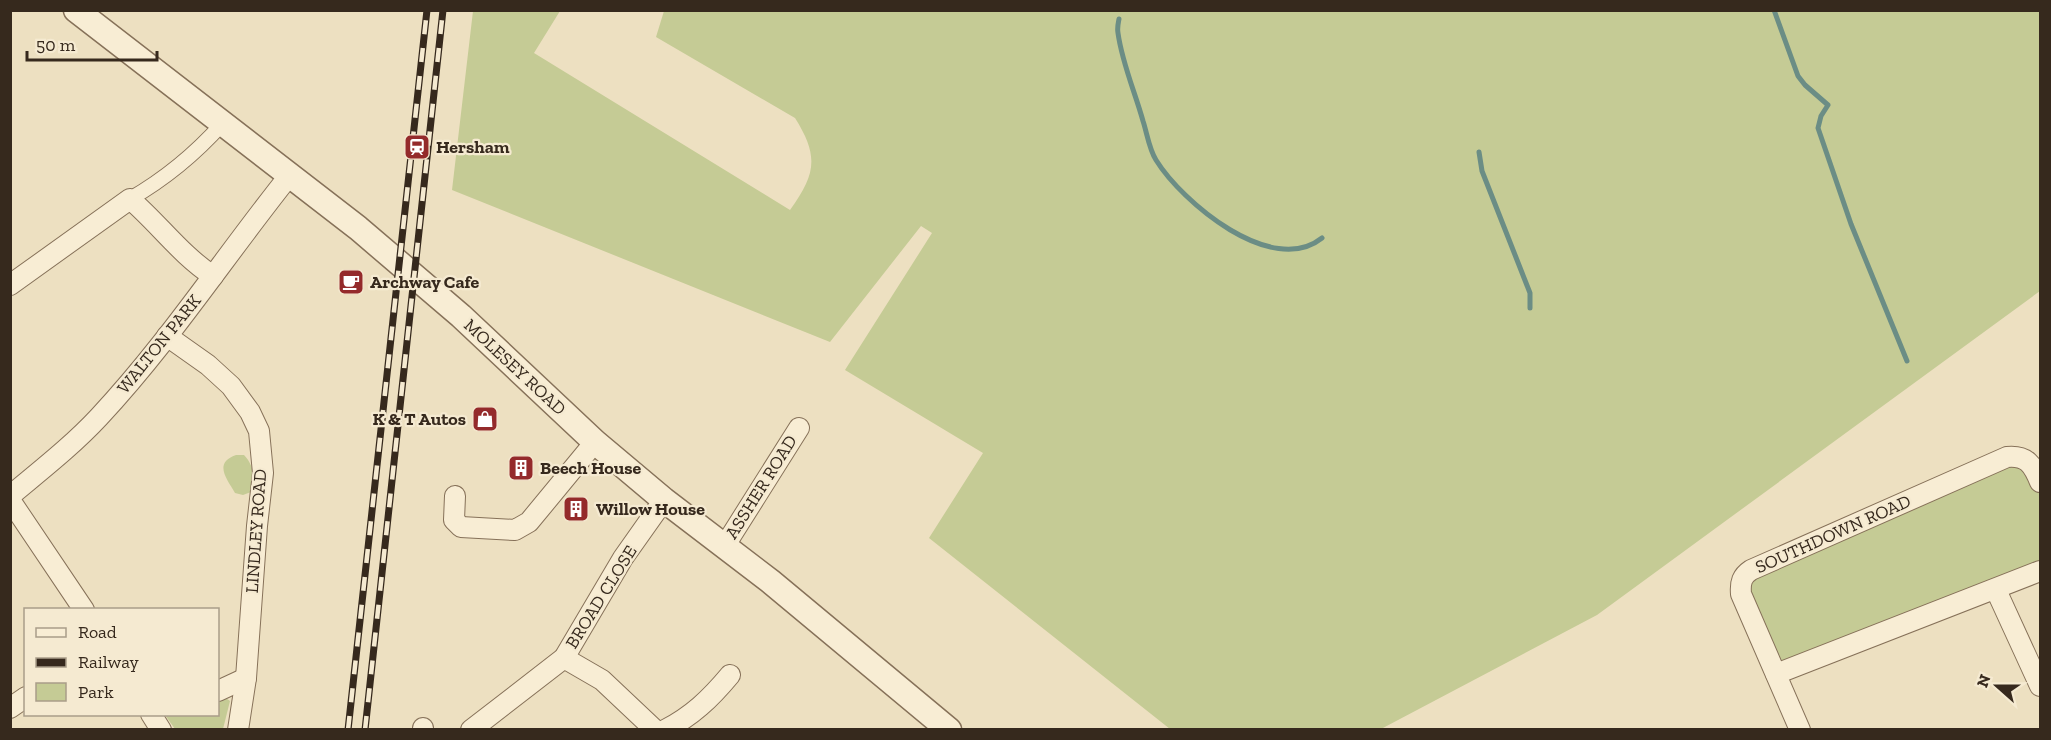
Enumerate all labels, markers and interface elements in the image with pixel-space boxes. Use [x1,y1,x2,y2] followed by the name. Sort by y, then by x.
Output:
[27,24,158,62] scale bar
[36,34,76,56] text: 50 m
[402,132,432,162] station icon: Hersham
[436,136,510,158] place label: Hersham
[336,267,366,297] cafe icon: Archway Cafe
[370,271,480,293] place label: Archway Cafe
[112,290,206,398] street label: WALTON PARK
[459,314,571,420] street label: MOLESEY ROAD
[470,404,500,434] shop icon: K & T Autos
[372,408,466,430] place label: K & T Autos
[720,431,802,543] street label: ASSHER ROAD
[506,453,536,483] building icon: Beech House
[540,457,641,479] place label: Beech House
[241,468,271,594] street label: LINDLEY ROAD
[1752,490,1914,578] street label: SOUTHDOWN ROAD
[561,494,591,524] building icon: Willow House
[596,498,705,520] place label: Willow House
[561,541,641,653] street label: BROAD CLOSE
[24,608,219,716] legend
[78,621,117,643] text: Road
[78,651,140,673] text: Railway
[1967,656,2027,716] north arrow
[1972,672,1995,690] text: N
[78,681,114,703] text: Park

